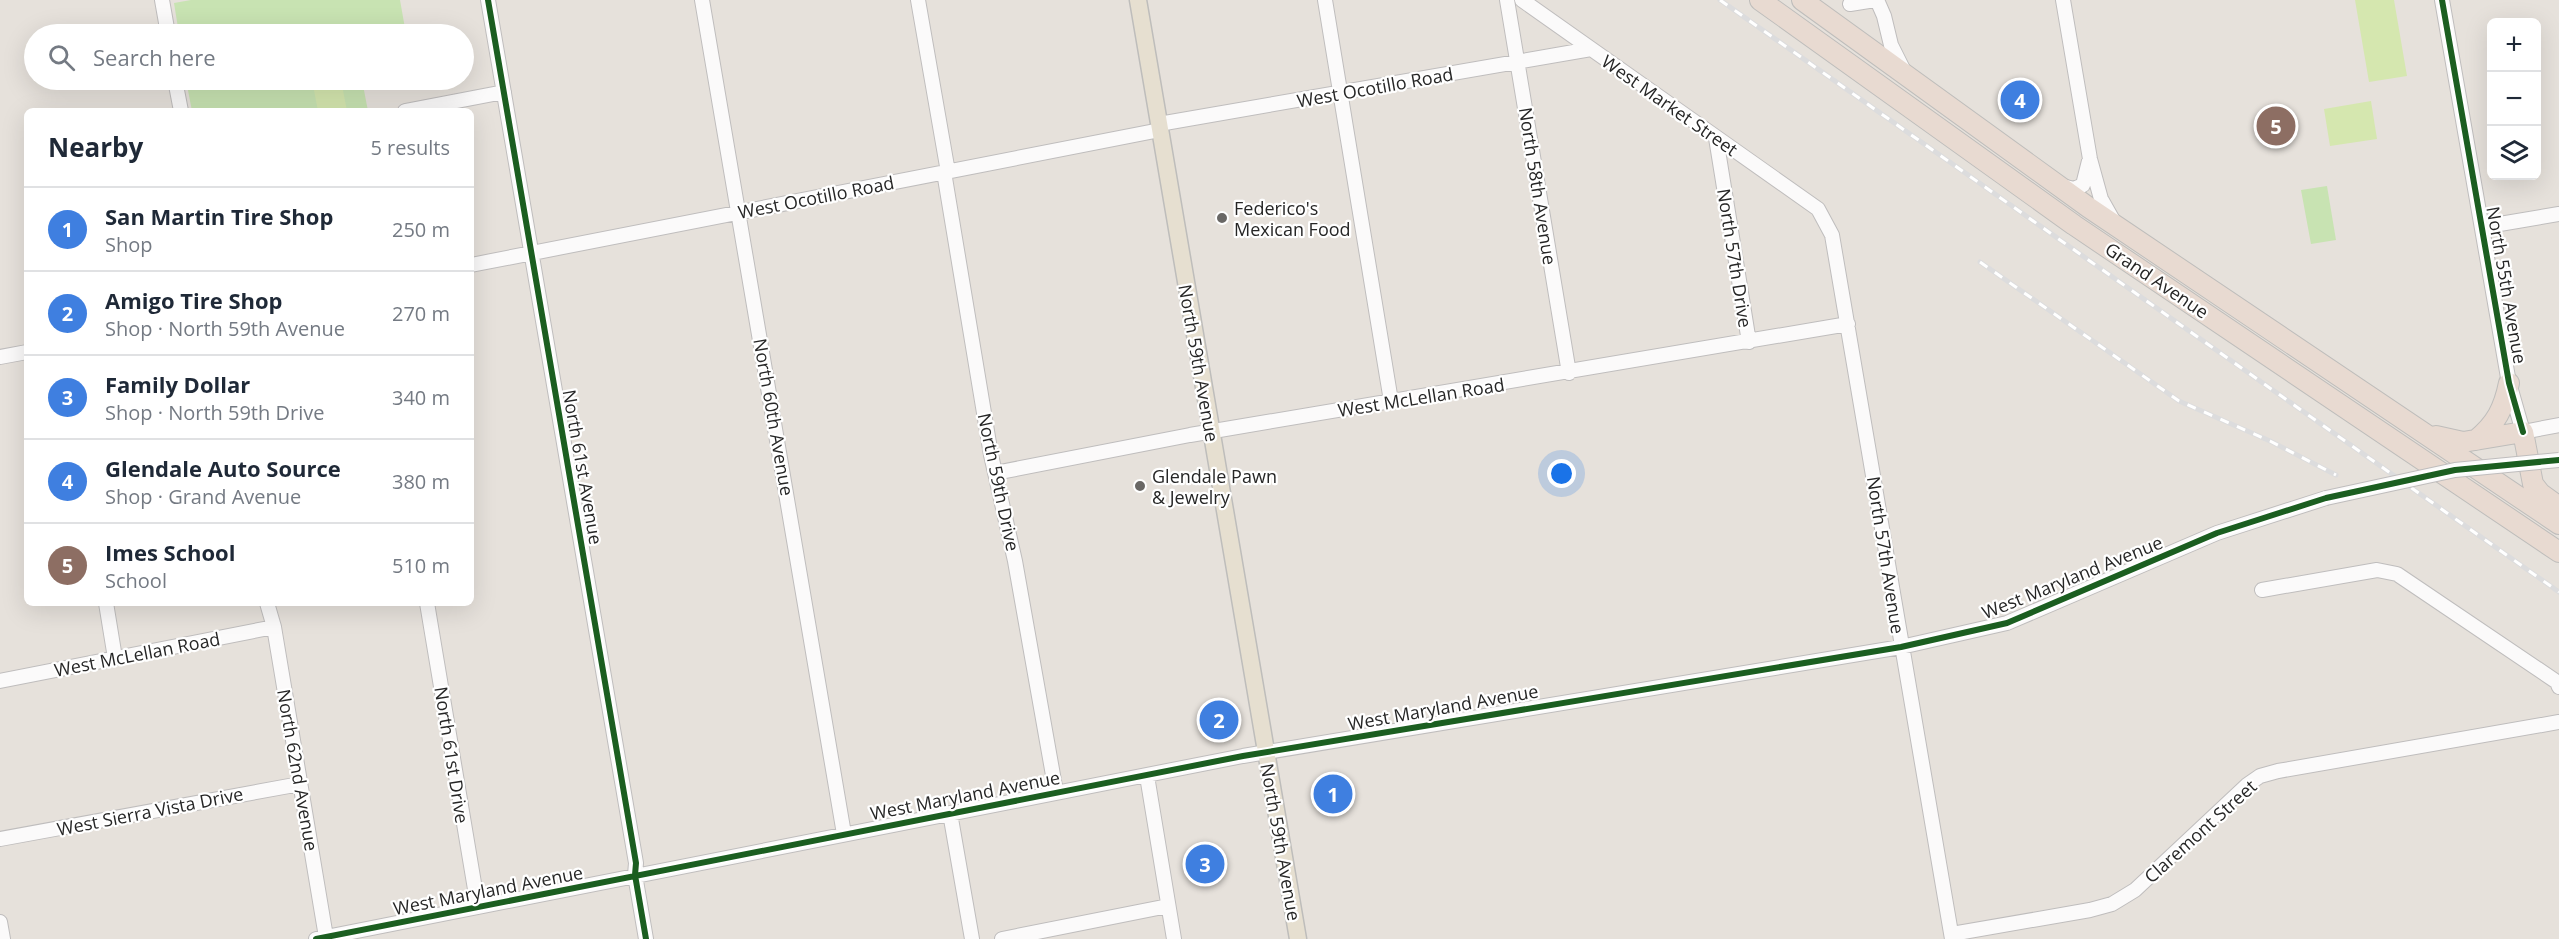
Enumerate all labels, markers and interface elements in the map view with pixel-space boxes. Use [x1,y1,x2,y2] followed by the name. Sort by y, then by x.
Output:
[2487,18,2541,180] map controls
[2487,18,2541,72] button: +
[24,24,474,90] search box
[45,41,78,74] icon: search
[93,42,216,72] text: Search here
[1597,49,1743,161] street label: West Market Street
[1295,61,1455,113] street label: West Ocotillo Road
[2487,72,2541,126] button: −
[2000,78,2040,122] pin: 4
[2256,104,2296,148] pin: 5
[1514,105,1562,267] street label: North 58th Avenue
[2487,126,2541,180] button: layers
[48,129,143,165] text: Nearby
[370,134,450,161] text: 5 results
[736,170,896,224] street label: West Ocotillo Road
[1712,187,1758,329] street label: North 57th Drive
[1234,196,1351,241] place label: Federico's Mexican Food
[105,201,333,231] text: San Martin Tire Shop
[2481,205,2533,365] street label: North 55th Avenue
[1215,211,1229,225] marker: Federico's Mexican Food
[62,216,73,243] text: 1
[392,216,450,243] text: 250 m
[105,231,153,258] text: Shop
[2101,237,2213,323] street label: Grand Avenue
[1173,283,1225,443] street label: North 59th Avenue
[105,285,283,315] text: Amigo Tire Shop
[62,300,73,327] text: 2
[392,300,450,327] text: 270 m
[105,315,345,342] text: Shop · North 59th Avenue
[748,337,800,497] street label: North 60th Avenue
[105,369,250,399] text: Family Dollar
[1336,372,1506,422] street label: West McLellan Road
[62,384,73,411] text: 3
[392,384,450,411] text: 340 m
[558,388,608,546] street label: North 61st Avenue
[105,399,324,426] text: Shop · North 59th Drive
[973,411,1025,553] street label: North 59th Drive
[105,453,341,483] text: Glendale Auto Source
[1547,459,1576,488] your location
[1152,464,1277,509] place label: Glendale Pawn & Jewelry
[62,468,73,495] text: 4
[392,468,450,495] text: 380 m
[1862,474,1910,636] street label: North 57th Avenue
[1133,479,1147,493] marker: Glendale Pawn & Jewelry
[105,483,301,510] text: Shop · Grand Avenue
[1978,530,2166,624] street label: West Maryland Avenue
[105,537,235,567] text: Imes School
[62,552,73,579] text: 5
[392,552,450,579] text: 510 m
[105,567,167,594] text: School
[52,626,222,682] street label: West McLellan Road
[1346,678,1540,736] street label: West Maryland Avenue
[429,685,475,825] street label: North 61st Drive
[272,687,324,853] street label: North 62nd Avenue
[1200,698,1238,742] pin: 2
[1255,762,1307,922] street label: North 59th Avenue
[868,765,1062,825] street label: West Maryland Avenue
[1314,772,1352,816] pin: 1
[2139,774,2261,888] street label: Claremont Street
[55,781,245,841] street label: West Sierra Vista Drive
[1186,842,1224,886] pin: 3
[391,860,585,920] street label: West Maryland Avenue

